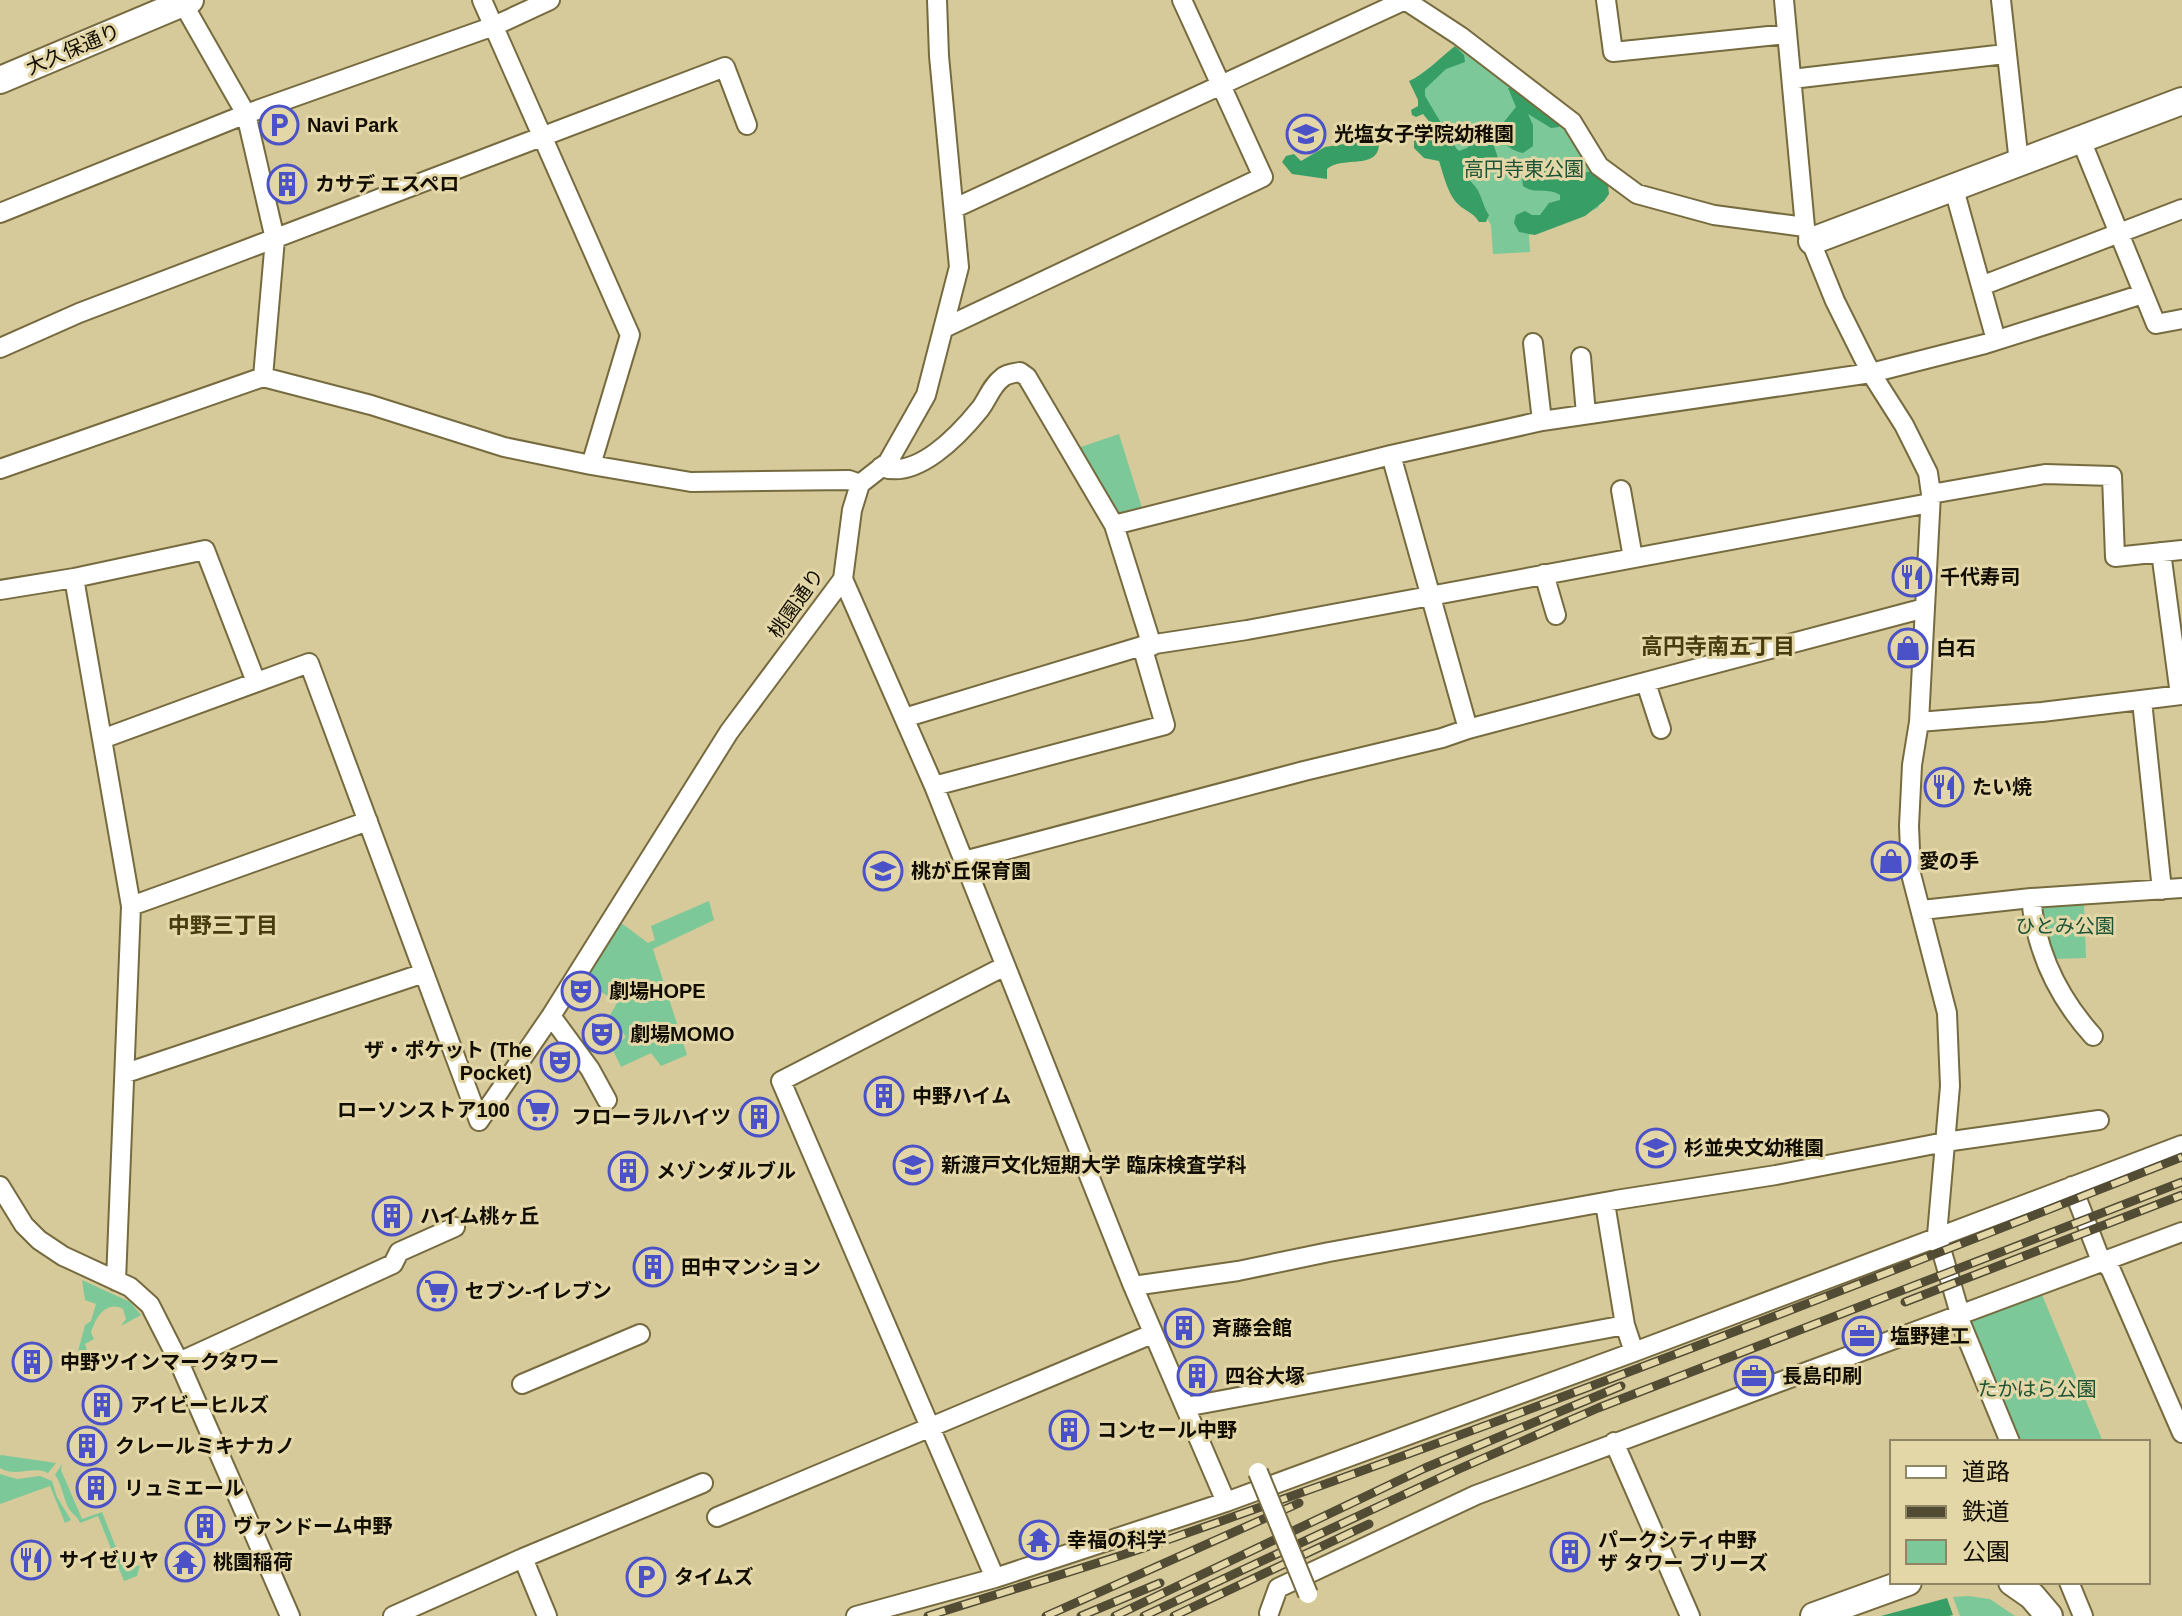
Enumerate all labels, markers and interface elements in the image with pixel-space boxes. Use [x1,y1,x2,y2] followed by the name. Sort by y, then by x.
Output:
[23,19,123,79] street label: 大久保通り
[258,104,300,146] parking icon: Navi Park
[1285,113,1327,155] school or university icon: 光塩女子学院幼稚園
[307,114,399,136] place label: Navi Park
[1334,123,1514,145] place label: 光塩女子学院幼稚園
[1464,158,1584,180] park label: 高円寺東公園
[266,163,308,205] building icon: カサデ エスペロ
[315,173,459,195] place label: カサデ エスペロ
[1891,556,1933,598] restaurant icon: 千代寿司
[764,564,828,642] street label: 桃園通り
[1940,566,2020,588] place label: 千代寿司
[1887,627,1929,669] shop icon: 白石
[1641,634,1795,659] district label: 高円寺南五丁目
[1936,637,1976,659] place label: 白石
[1923,766,1965,808] restaurant icon: たい焼
[1972,776,2032,798] place label: たい焼
[1870,840,1912,882] shop icon: 愛の手
[862,850,904,892] school or university icon: 桃が丘保育園
[1919,850,1979,872] place label: 愛の手
[911,860,1031,882] place label: 桃が丘保育園
[168,913,278,938] district label: 中野三丁目
[2015,915,2115,937] park label: ひとみ公園
[560,970,602,1012] theatre icon: 劇場HOPE
[609,980,706,1002] place label: 劇場HOPE
[581,1013,623,1055] theatre icon: 劇場MOMO
[630,1023,734,1045] place label: 劇場MOMO
[364,1039,532,1084] place label: ザ・ポケット (The Pocket)
[539,1041,581,1083] theatre icon: ザ・ポケット (The Pocket)
[863,1075,905,1117] building icon: 中野ハイム
[912,1085,1011,1107] place label: 中野ハイム
[517,1089,559,1131] supermarket icon: ローソンストア100
[738,1096,780,1138] building icon: フローラルハイツ
[337,1099,510,1121] place label: ローソンストア100
[571,1106,731,1128] place label: フローラルハイツ
[1635,1127,1677,1169] school or university icon: 杉並央文幼稚園
[1684,1137,1824,1159] place label: 杉並央文幼稚園
[892,1144,934,1186] school or university icon: 新渡戸文化短期大学 臨床検査学科
[607,1150,649,1192] building icon: メゾンダルブル
[941,1154,1247,1176] place label: 新渡戸文化短期大学 臨床検査学科
[656,1160,796,1182] place label: メゾンダルブル
[371,1195,413,1237] building icon: ハイム桃ヶ丘
[420,1205,539,1227] place label: ハイム桃ヶ丘
[632,1246,674,1288] building icon: 田中マンション
[681,1256,821,1278] place label: 田中マンション
[416,1270,458,1312] supermarket icon: セブン-イレブン
[465,1280,612,1302] place label: セブン-イレブン
[1163,1307,1205,1349] building icon: 斉藤会館
[1841,1315,1883,1357] office icon: 塩野建工
[1212,1317,1292,1339] place label: 斉藤会館
[1890,1325,1970,1347] place label: 塩野建工
[11,1341,53,1383] building icon: 中野ツインマークタワー
[60,1351,279,1373] place label: 中野ツインマークタワー
[1176,1355,1218,1397] building icon: 四谷大塚
[1733,1355,1775,1397] office icon: 長島印刷
[1225,1365,1305,1387] place label: 四谷大塚
[1782,1365,1862,1387] place label: 長島印刷
[1977,1378,2097,1400] park label: たかはら公園
[81,1384,123,1426] building icon: アイビーヒルズ
[130,1394,269,1416] place label: アイビーヒルズ
[1048,1409,1090,1451] building icon: コンセール中野
[1097,1419,1237,1441] place label: コンセール中野
[66,1425,108,1467] building icon: クレールミキナカノ
[115,1435,295,1457] place label: クレールミキナカノ
[1890,1440,2150,1584] legend
[1962,1458,2010,1485] text: 道路
[75,1467,117,1509] building icon: リュミエール
[124,1477,244,1499] place label: リュミエール
[1962,1498,2010,1525] text: 鉄道
[184,1505,226,1547] building icon: ヴァンドーム中野
[233,1515,392,1537] place label: ヴァンドーム中野
[1018,1519,1060,1561] temple icon: 幸福の科学
[1067,1529,1167,1551] place label: 幸福の科学
[1598,1529,1768,1574] place label: パークシティ中野 ザ タワー ブリーズ
[1549,1531,1591,1573] building icon: パークシティ中野 ザ タワー ブリーズ
[1962,1538,2010,1565] text: 公園
[10,1539,52,1581] restaurant icon: サイゼリヤ
[164,1541,206,1583] temple icon: 桃園稲荷
[59,1549,159,1571] place label: サイゼリヤ
[213,1551,293,1573] place label: 桃園稲荷
[625,1556,667,1598] parking icon: タイムズ
[674,1566,754,1588] place label: タイムズ

